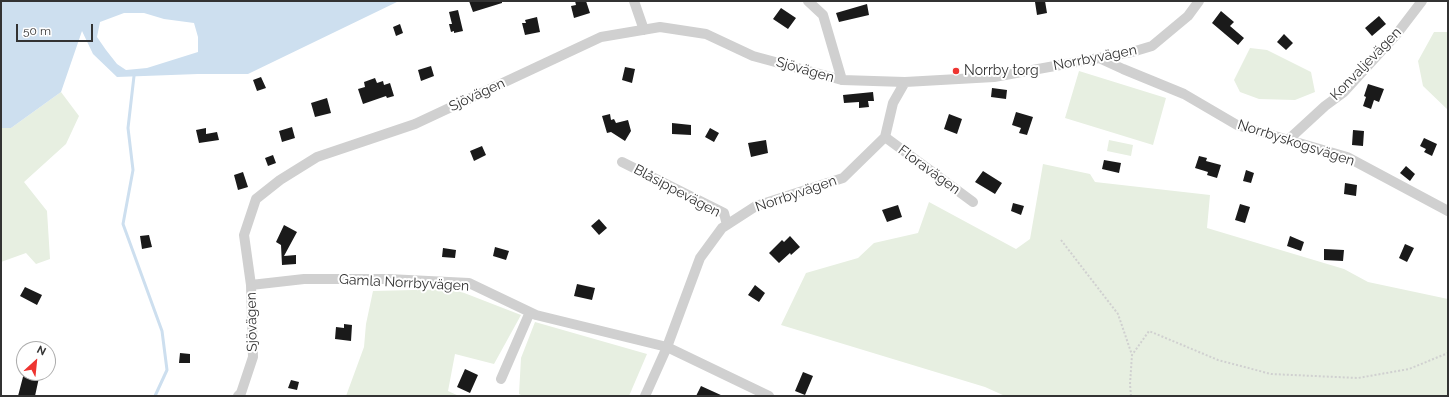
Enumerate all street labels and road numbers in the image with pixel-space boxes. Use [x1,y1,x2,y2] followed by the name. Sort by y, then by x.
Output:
[1327,24,1405,104] street label: Konvaljevägen
[1052,42,1138,74] street label: Norrbyvägen
[774,54,836,86] street label: Sjövägen
[446,75,508,115] street label: Sjövägen
[1235,116,1357,170] street label: Norrbyskogsvägen
[895,142,963,198] street label: Floravägen
[631,161,723,221] street label: Blåsippevägen
[753,172,839,216] street label: Norrbyvägen
[339,271,469,295] street label: Gamla Norrbyvägen
[243,292,261,352] street label: Sjövägen

